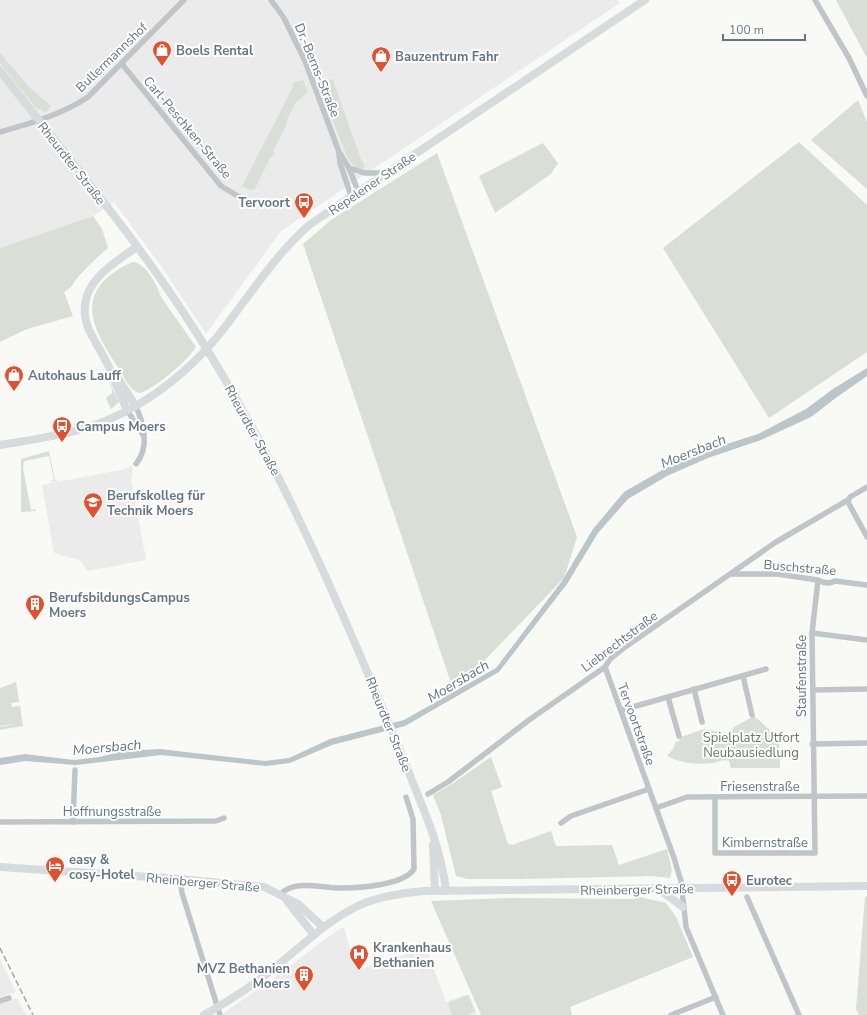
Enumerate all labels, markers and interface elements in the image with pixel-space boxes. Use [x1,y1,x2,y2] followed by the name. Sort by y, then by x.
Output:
[723,16,805,42] scale bar
[72,18,152,97] street label: Bullermannshof
[290,21,344,120] street label: Dr.-Berns-Straße
[729,22,764,38] text: 100 m
[151,39,173,67] shop icon: Boels Rental
[176,42,254,60] place label: Boels Rental
[370,45,392,73] shop icon: Bauzentrum Fahr
[395,48,500,66] place label: Bauzentrum Fahr
[139,73,236,183] street label: Carl-Peschken-Straße
[33,118,109,209] street label: Rheurdter Straße
[325,148,420,220] street label: Repelener Straße
[293,191,315,219] bus stop icon: Tervoort
[238,194,291,212] place label: Tervoort
[3,364,25,392] shop icon: Autohaus Lauff
[28,367,121,385] place label: Autohaus Lauff
[220,382,284,479] street label: Rheurdter Straße
[51,415,73,443] bus stop icon: Campus Moers
[76,418,165,436] place label: Campus Moers
[658,430,729,473] water label: Moersbach
[107,487,206,520] place label: Berufskolleg für Technik Moers
[82,491,104,519] school or university icon: Berufskolleg für Technik Moers
[763,556,837,580] street label: Buschstraße
[49,589,190,622] place label: BerufsbildungsCampus Moers
[24,593,46,621] building icon: BerufsbildungsCampus Moers
[578,607,661,676] street label: Liebrechtstraße
[793,635,811,717] street label: Staufenstraße
[424,656,493,707] water label: Moersbach
[361,674,415,775] street label: Rheurdter Straße
[613,681,659,768] street label: Tervoortstraße
[703,729,800,762] park label: Spielplatz Utfort Neubausiedlung
[72,735,142,760] water label: Moersbach
[720,778,800,796] street label: Friesenstraße
[63,803,161,821] street label: Hoffnungsstraße
[722,834,808,852] street label: Kimbernstraße
[69,851,135,884] place label: easy & cosy-Hotel
[44,855,66,883] hotel icon: easy & cosy-Hotel
[145,869,261,897] street label: Rheinberger Straße
[721,869,743,897] bus stop icon: Eurotec
[746,872,792,890] place label: Eurotec
[580,880,694,900] street label: Rheinberger Straße
[373,939,451,972] place label: Krankenhaus Bethanien
[348,943,370,971] hospital icon: Krankenhaus Bethanien
[197,960,290,993] place label: MVZ Bethanien Moers
[293,964,315,992] building icon: MVZ Bethanien Moers

